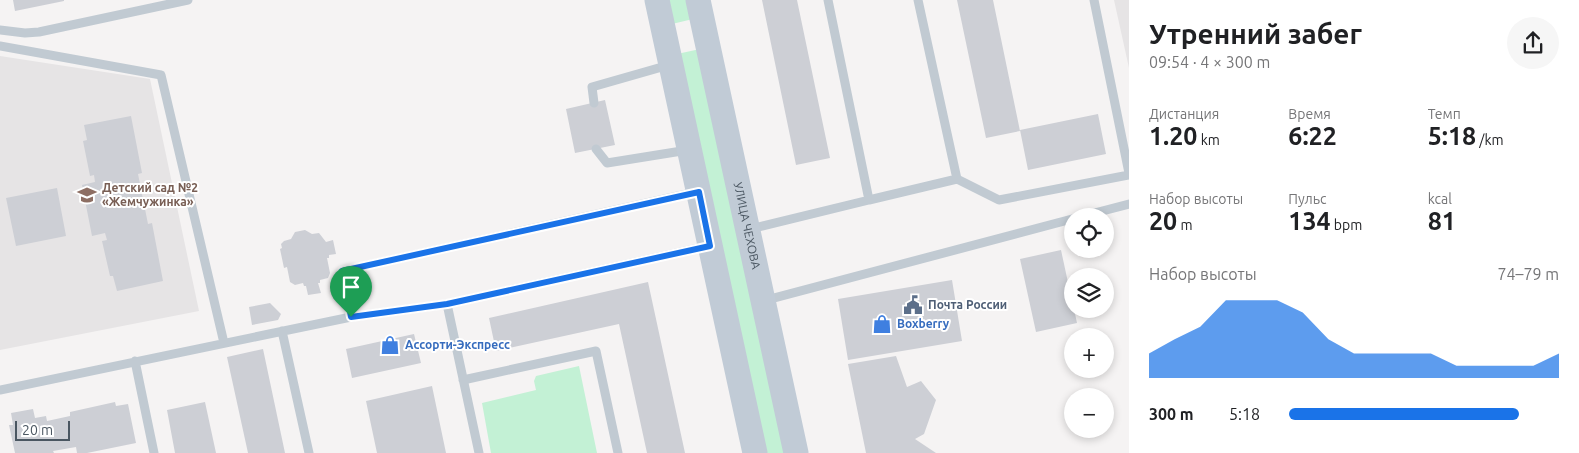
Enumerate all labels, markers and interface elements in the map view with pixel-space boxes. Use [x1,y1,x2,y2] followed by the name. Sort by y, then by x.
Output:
[1507,17,1559,69] button: share
[1149,18,1362,49] text: Утренний забег
[1149,53,1270,71] text: 09:54 · 4 × 300 m
[1149,106,1219,122] text: Дистанция
[1288,106,1331,122] text: Время
[1428,106,1461,122] text: Темп
[1149,122,1197,150] text: 1.20
[1288,122,1337,150] text: 6:22
[1428,122,1476,150] text: 5:18
[1197,132,1220,148] text: km
[1476,132,1504,148] text: /km
[102,181,198,208] place label: Детский сад №2 «Жемчужинка»
[732,181,763,270] street label: УЛИЦА ЧЕХОВА
[76,184,98,206] school or university icon: Детский сад №2 «Жемчужинка»
[1149,191,1243,207] text: Набор высоты
[1288,191,1326,207] text: Пульс
[1428,191,1452,207] text: kcal
[1149,207,1177,235] text: 20
[1288,207,1331,235] text: 134
[1428,207,1456,235] text: 81
[1064,208,1114,438] map controls
[1064,208,1114,258] button: locate
[1177,217,1193,233] text: m
[1331,217,1362,233] text: bpm
[1149,265,1257,283] text: Набор высоты
[1497,265,1559,283] text: 74–79 m
[330,266,372,317] pin
[1064,268,1114,318] button: layers
[337,273,365,301] icon: arrive
[902,294,924,316] public building icon: Почта России
[928,298,1007,311] place label: Почта России
[871,313,893,335] shop icon: Boxberry
[897,317,950,330] place label: Boxberry
[1064,328,1114,378] button: +
[379,334,401,356] shop icon: Ассорти-Экспресс
[405,338,510,351] place label: Ассорти-Экспресс
[1064,388,1114,438] button: −
[1149,405,1194,423] text: 300 m
[1229,405,1260,423] text: 5:18
[15,418,70,441] scale bar
[22,422,53,438] text: 20 m

